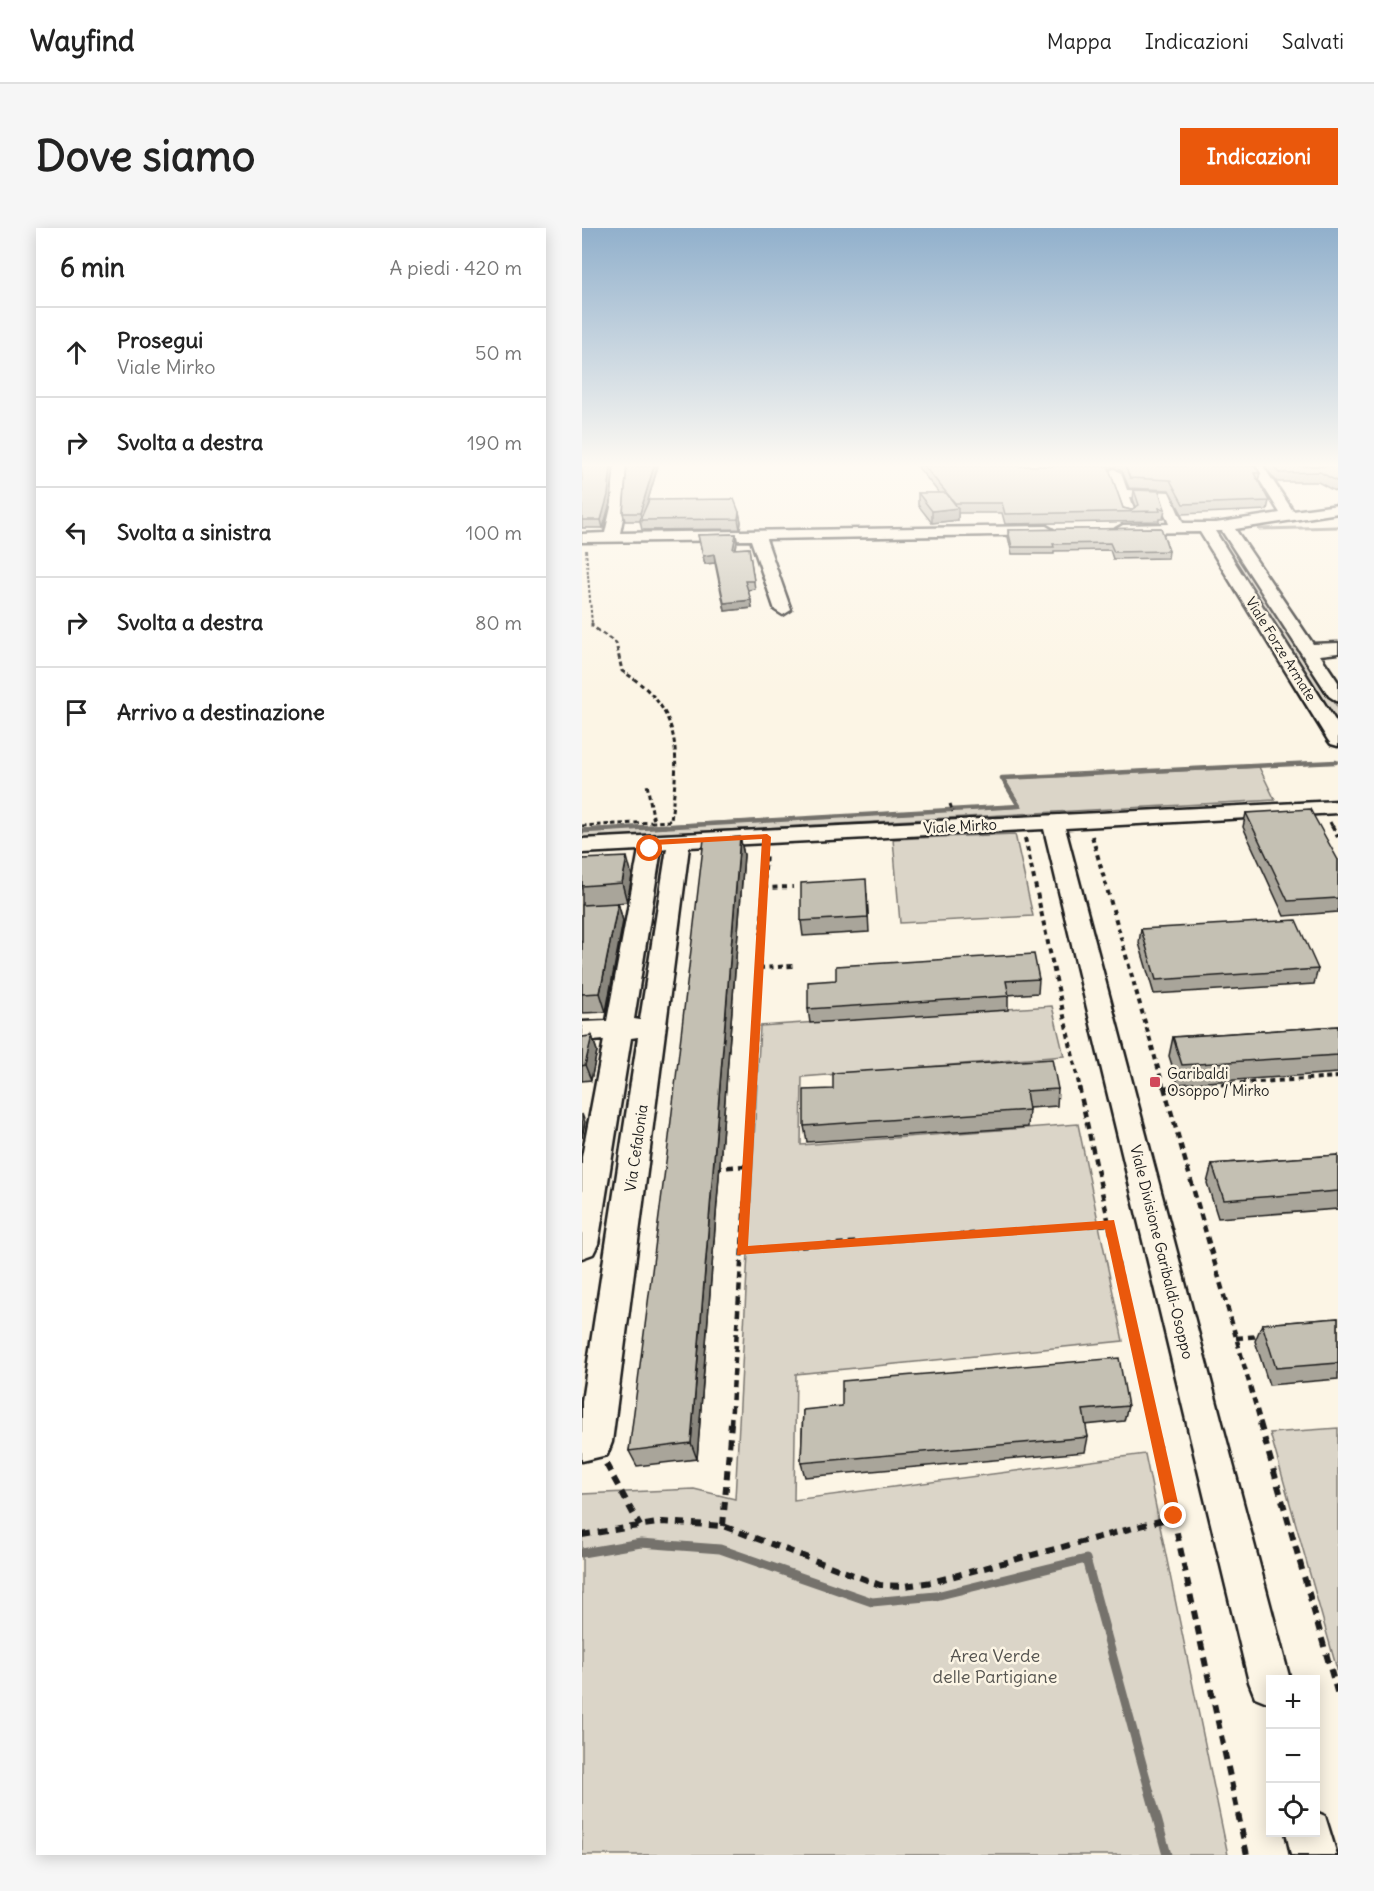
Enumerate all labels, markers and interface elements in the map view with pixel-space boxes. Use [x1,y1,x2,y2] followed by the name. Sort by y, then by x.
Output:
[30,23,134,59] text: Wayfind
[1047,28,1112,55] text: Mappa
[1145,28,1249,55] text: Indicazioni
[1282,28,1344,55] text: Salvati
[1180,128,1338,185] button: Indicazioni
[36,130,255,182] text: Dove siamo
[60,251,125,284] text: 6 min
[390,255,522,280] text: A piedi · 420 m
[117,326,203,354] text: Prosegui
[60,336,93,369] icon: ahead
[475,340,522,365] text: 50 m
[117,354,216,379] text: Viale Mirko
[60,426,93,459] icon: right
[117,428,263,456] text: Svolta a destra
[467,430,522,455] text: 190 m
[60,516,93,549] icon: left
[117,518,271,546] text: Svolta a sinistra
[465,520,522,545] text: 100 m
[1242,594,1320,704] street label: Viale Forze Armate
[60,606,93,639] icon: right
[117,608,263,636] text: Svolta a destra
[475,610,522,635] text: 80 m
[60,696,93,729] icon: arrive
[117,698,325,726] text: Arrivo a destinazione
[923,815,997,837] street label: Viale Mirko
[636,835,662,861] route start
[1167,1064,1270,1100] place label: Garibaldi Osoppo / Mirko
[1148,1075,1162,1089] marker: Garibaldi Osoppo / Mirko
[620,1103,652,1193] street label: Via Cefalonia
[1126,1143,1198,1361] street label: Viale Divisione Garibaldi-Osoppo
[1160,1502,1186,1528] route end
[933,1644,1057,1688] park label: Area Verde delle Partigiane
[1266,1675,1320,1837] map controls
[1266,1675,1320,1729] button: +
[1266,1729,1320,1783] button: −
[1266,1783,1320,1837] button: locate

